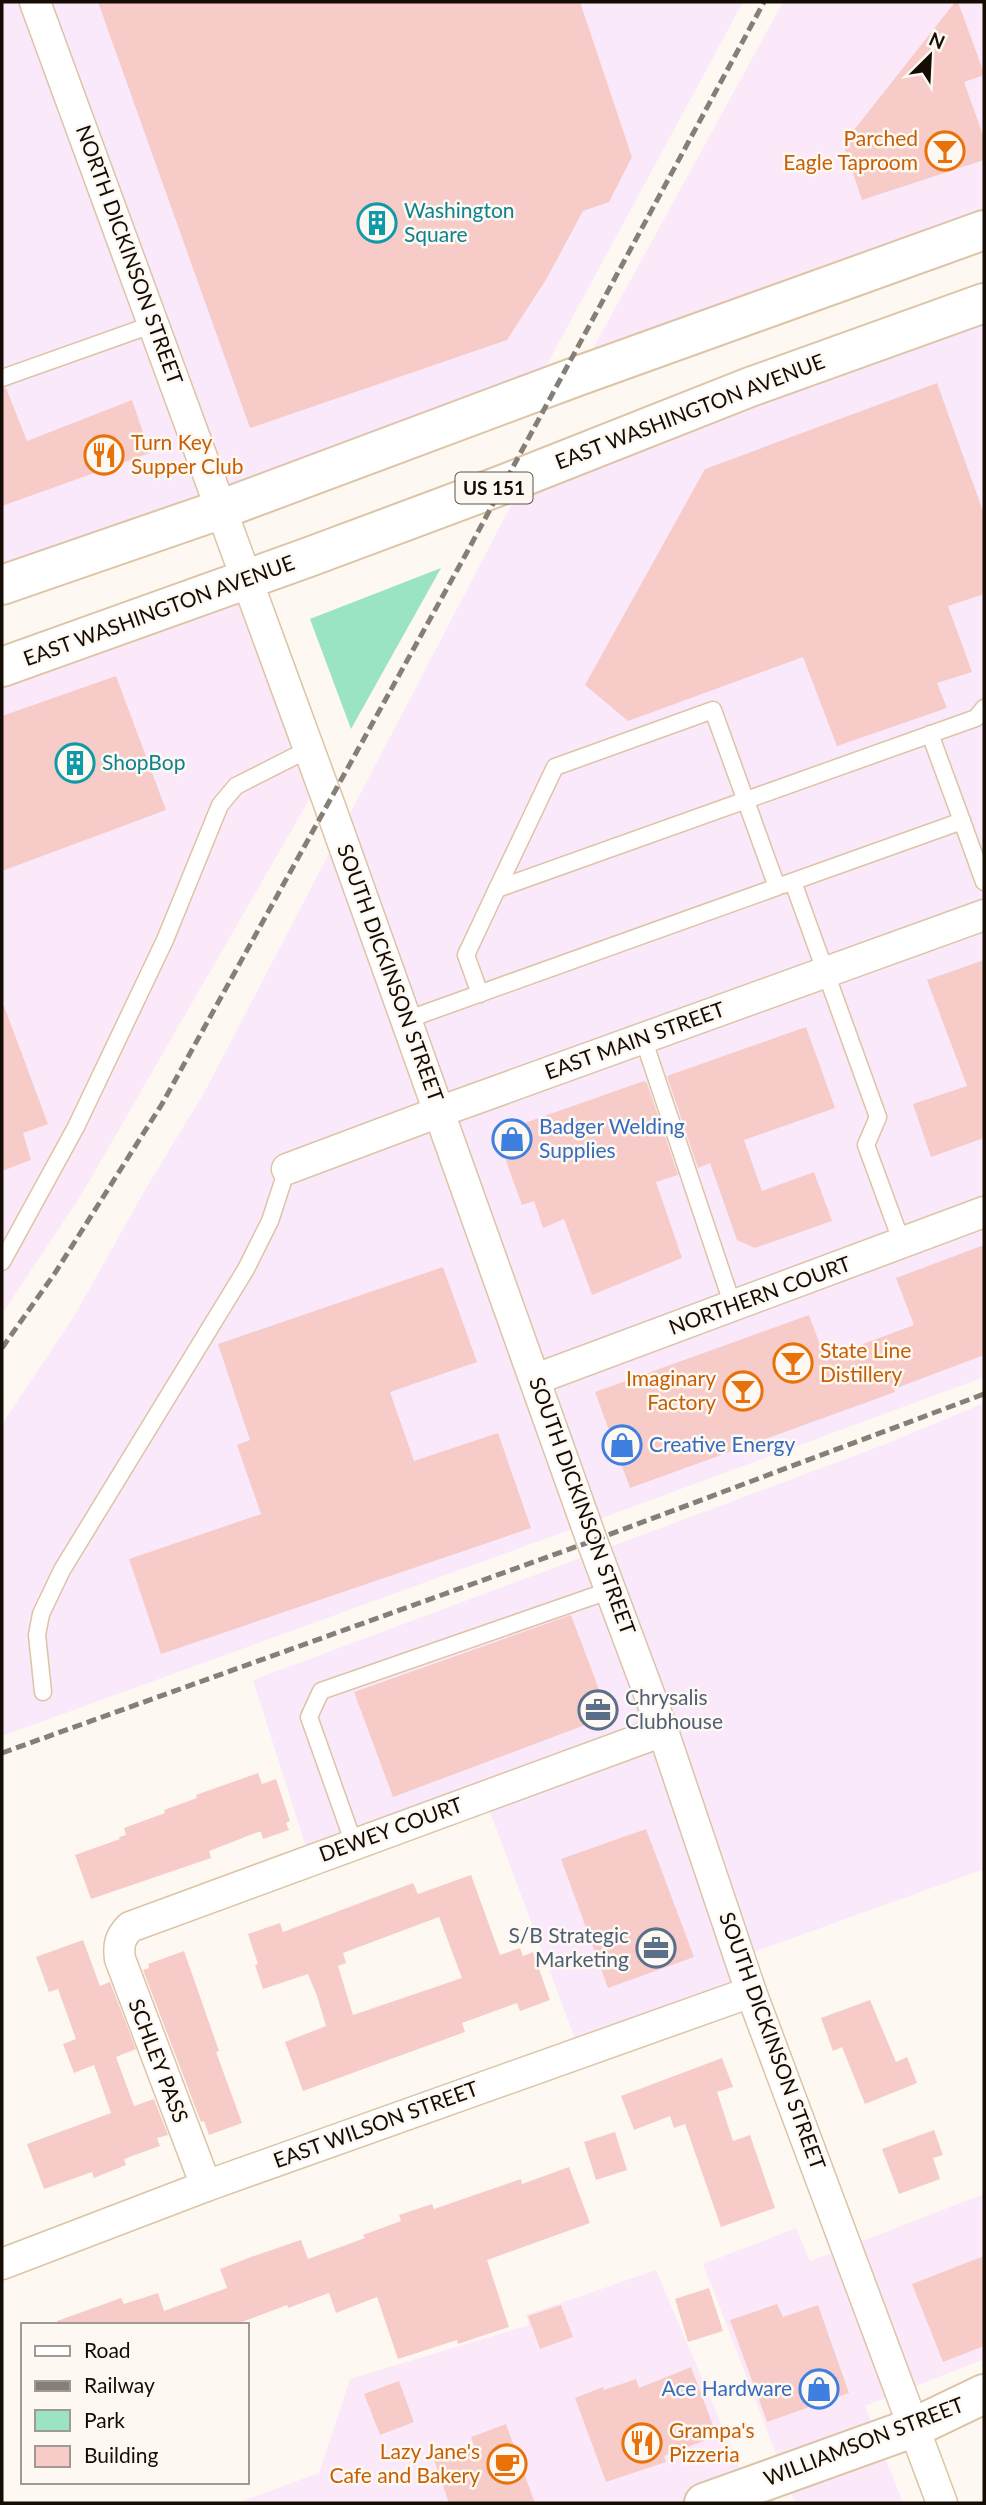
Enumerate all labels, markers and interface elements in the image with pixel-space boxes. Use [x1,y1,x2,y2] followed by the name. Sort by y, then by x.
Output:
[895,21,965,91] north arrow
[926,27,948,53] text: N
[72,121,189,388] street label: NORTH DICKINSON STREET
[783,125,918,174] place label: Parched Eagle Taproom
[924,130,966,172] bar icon: Parched Eagle Taproom
[404,197,515,246] place label: Washington Square
[356,202,398,244] building icon: Washington Square
[551,348,828,474] street label: EAST WASHINGTON AVENUE
[131,429,244,478] place label: Turn Key Supper Club
[83,434,125,476] restaurant icon: Turn Key Supper Club
[456,472,532,503] road number: US 151
[20,549,297,670] street label: EAST WASHINGTON AVENUE
[54,742,96,784] building icon: ShopBop
[102,749,185,774] place label: ShopBop
[333,840,450,1105] street label: SOUTH DICKINSON STREET
[541,995,728,1084] street label: EAST MAIN STREET
[539,1113,685,1162] place label: Badger Welding Supplies
[491,1118,533,1160] shop icon: Badger Welding Supplies
[665,1250,854,1339] street label: NORTHERN COURT
[820,1337,911,1386] place label: State Line Distillery
[772,1342,814,1384] bar icon: State Line Distillery
[626,1365,716,1414] place label: Imaginary Factory
[722,1370,764,1412] bar icon: Imaginary Factory
[525,1373,642,1638] street label: SOUTH DICKINSON STREET
[601,1424,643,1466] shop icon: Creative Energy
[649,1431,795,1456] place label: Creative Energy
[625,1684,723,1733] place label: Chrysalis Clubhouse
[577,1689,619,1731] office icon: Chrysalis Clubhouse
[315,1791,466,1866] street label: DEWEY COURT
[715,1908,832,2173] street label: SOUTH DICKINSON STREET
[508,1922,629,1971] place label: S/B Strategic Marketing
[635,1927,677,1969] office icon: S/B Strategic Marketing
[124,1995,194,2126] street label: SCHLEY PASS
[270,2075,482,2172] street label: EAST WILSON STREET
[21,2323,248,2484] legend
[84,2337,131,2362] text: Road
[798,2368,840,2410] shop icon: Ace Hardware
[84,2372,155,2397] text: Railway
[662,2375,792,2400] place label: Ace Hardware
[760,2391,967,2490] street label: WILLIAMSON STREET
[84,2407,125,2432] text: Park
[669,2417,755,2466] place label: Grampa's Pizzeria
[621,2422,663,2464] restaurant icon: Grampa's Pizzeria
[329,2438,480,2487] place label: Lazy Jane's Cafe and Bakery
[84,2442,159,2467] text: Building
[486,2443,528,2485] cafe icon: Lazy Jane's Cafe and Bakery

